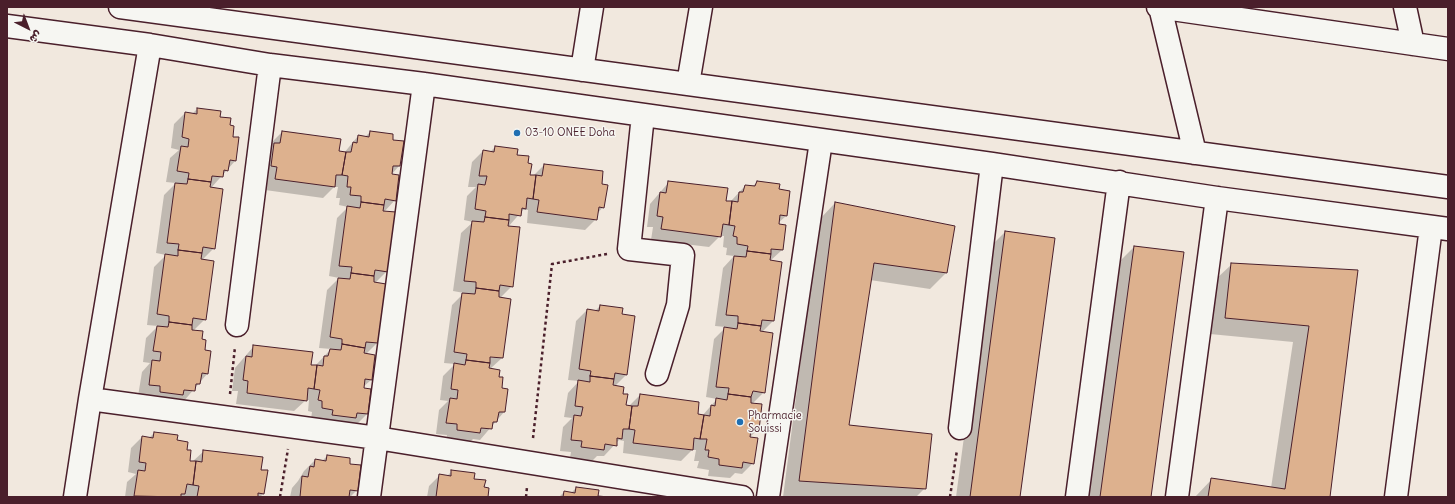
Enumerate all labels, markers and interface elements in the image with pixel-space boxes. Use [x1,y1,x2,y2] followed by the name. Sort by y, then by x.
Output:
[8,8,48,48] north arrow
[27,28,45,46] text: ش
[525,126,615,140] place label: 03-10 ONEE Doha
[512,128,522,138] marker: 03-10 ONEE Doha
[748,409,802,435] place label: Pharmacie Souissi
[735,417,745,427] marker: Pharmacie Souissi

